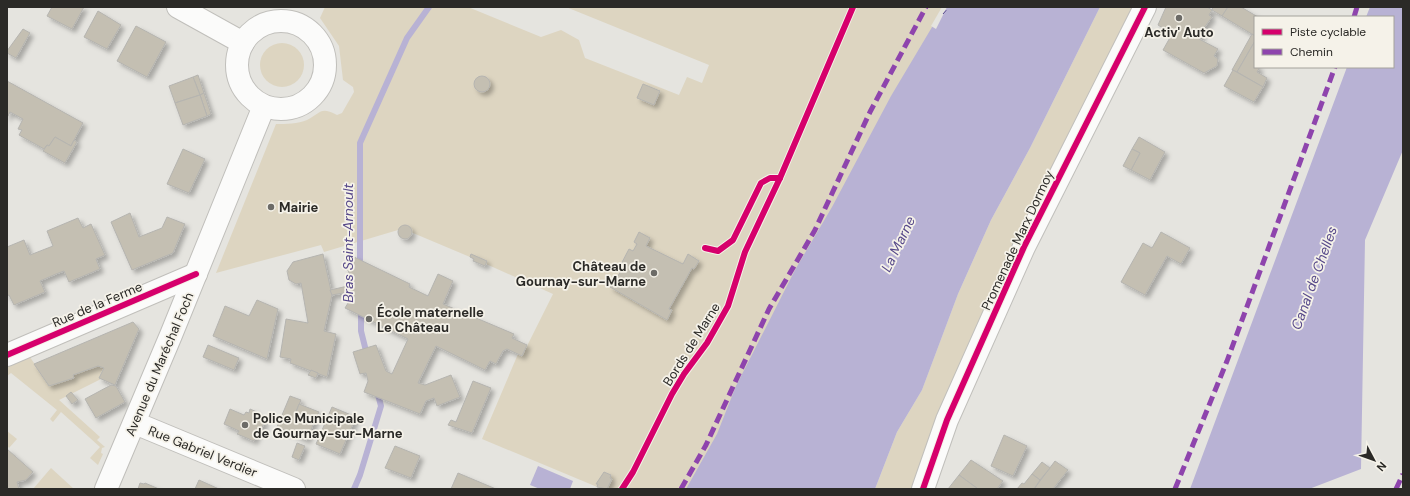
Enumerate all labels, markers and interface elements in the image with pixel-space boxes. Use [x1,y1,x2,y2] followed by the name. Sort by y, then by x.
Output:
[1174,13,1184,23] marker: Activ' Auto
[1254,16,1394,68] legend
[1144,24,1214,41] place label: Activ' Auto
[1290,24,1366,40] text: Piste cyclable
[1290,44,1333,60] text: Chemin
[978,168,1057,313] street label: Promenade Marx Dormoy
[339,183,357,303] water label: Bras Saint-Arnoult
[279,199,319,216] place label: Mairie
[266,202,276,212] marker: Mairie
[877,213,919,275] water label: La Marne
[1287,224,1341,332] water label: Canal de Chelles
[516,258,646,290] place label: Château de Gournay-sur-Marne
[649,268,659,278] marker: Château de Gournay-sur-Marne
[50,278,145,331] street label: Rue de la Ferme
[121,290,197,439] street label: Avenue du Maréchal Foch
[659,300,724,389] street label: Bords de Marne
[377,303,484,336] place label: École maternelle Le Château
[364,314,374,324] marker: École maternelle Le Château
[253,410,403,442] place label: Police Municipale de Gournay-sur-Marne
[240,420,250,430] marker: Police Municipale de Gournay-sur-Marne
[146,422,260,481] street label: Rue Gabriel Verdier
[1354,440,1394,480] north arrow
[1374,459,1389,474] text: N

